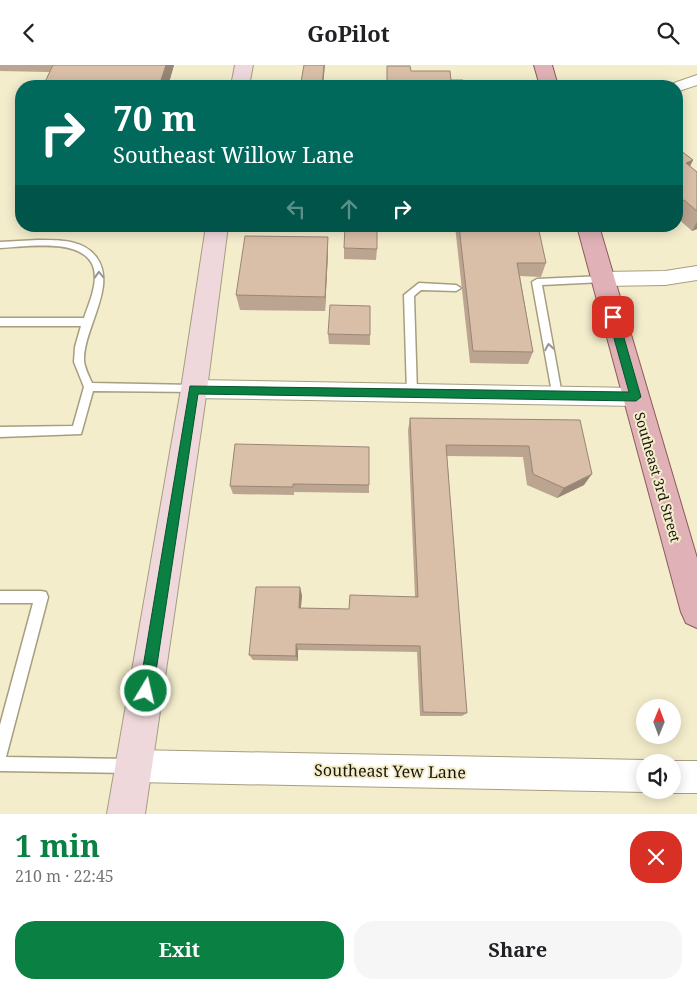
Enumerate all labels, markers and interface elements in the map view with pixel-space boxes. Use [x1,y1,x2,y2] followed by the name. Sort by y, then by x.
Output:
[307,18,390,48] text: GoPilot
[15,19,43,47] icon: back
[654,19,682,47] icon: search
[113,94,196,141] text: 70 m
[30,100,95,165] icon: right
[113,139,354,169] text: Southeast Willow Lane
[282,195,310,223] icon: left
[335,195,363,223] icon: ahead
[388,195,416,223] icon: right
[94,271,104,278] one-way arrow
[592,296,634,338] pin
[599,303,627,331] icon: arrive
[544,343,554,352] one-way arrow
[630,410,686,544] street label: Southeast 3rd Street
[119,664,171,716] position arrow
[636,699,681,744] north arrow
[636,699,681,799] map controls
[636,754,681,799] button: sound
[314,759,466,783] street label: Southeast Yew Lane
[15,825,100,866] text: 1 min
[630,831,682,883] button: close
[15,865,114,887] text: 210 m · 22:45
[15,921,344,979] button: Exit
[354,921,682,979] button: Share

